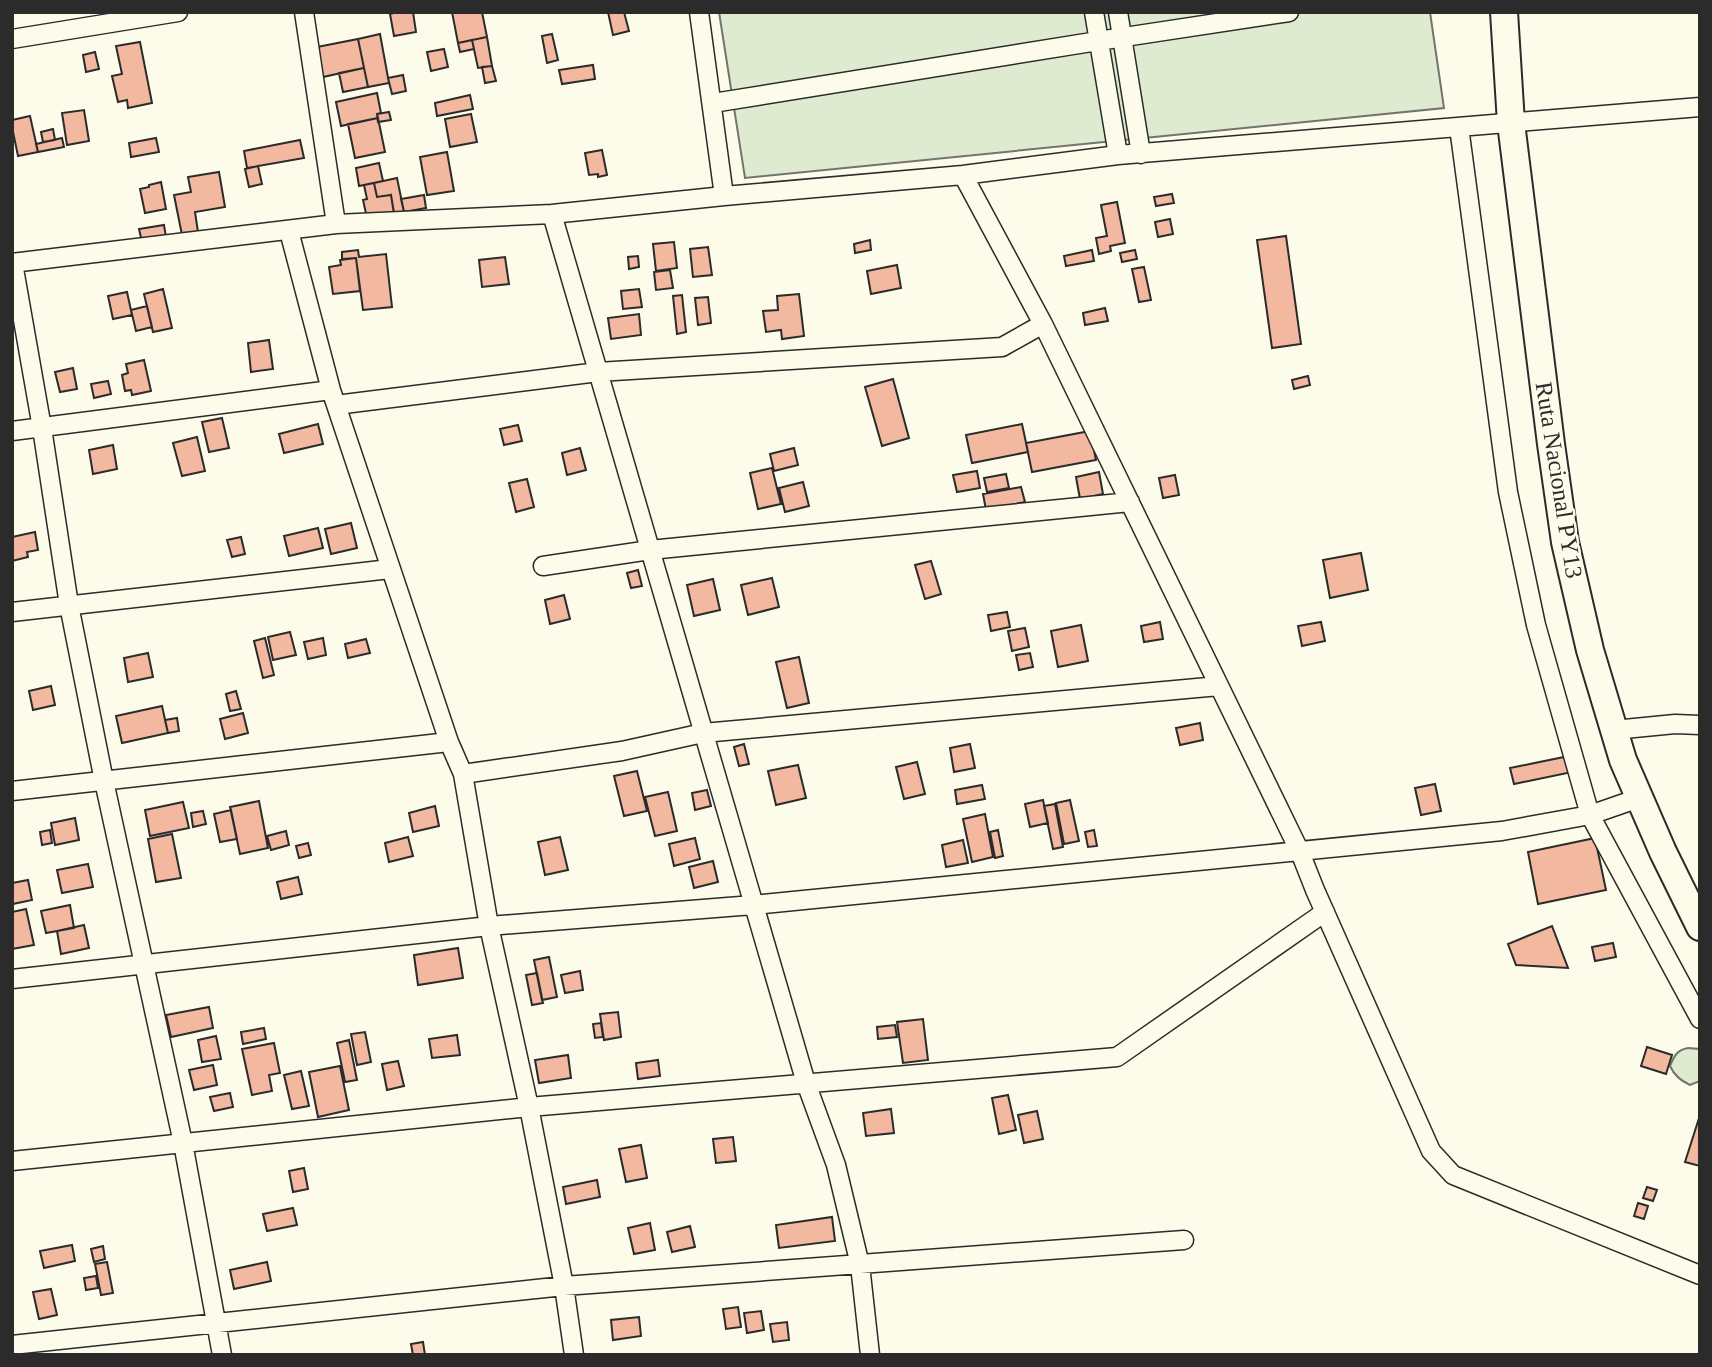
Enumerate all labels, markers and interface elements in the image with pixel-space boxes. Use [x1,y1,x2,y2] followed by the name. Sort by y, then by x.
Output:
[1531,380,1587,580] street label: Ruta Nacional PY13

